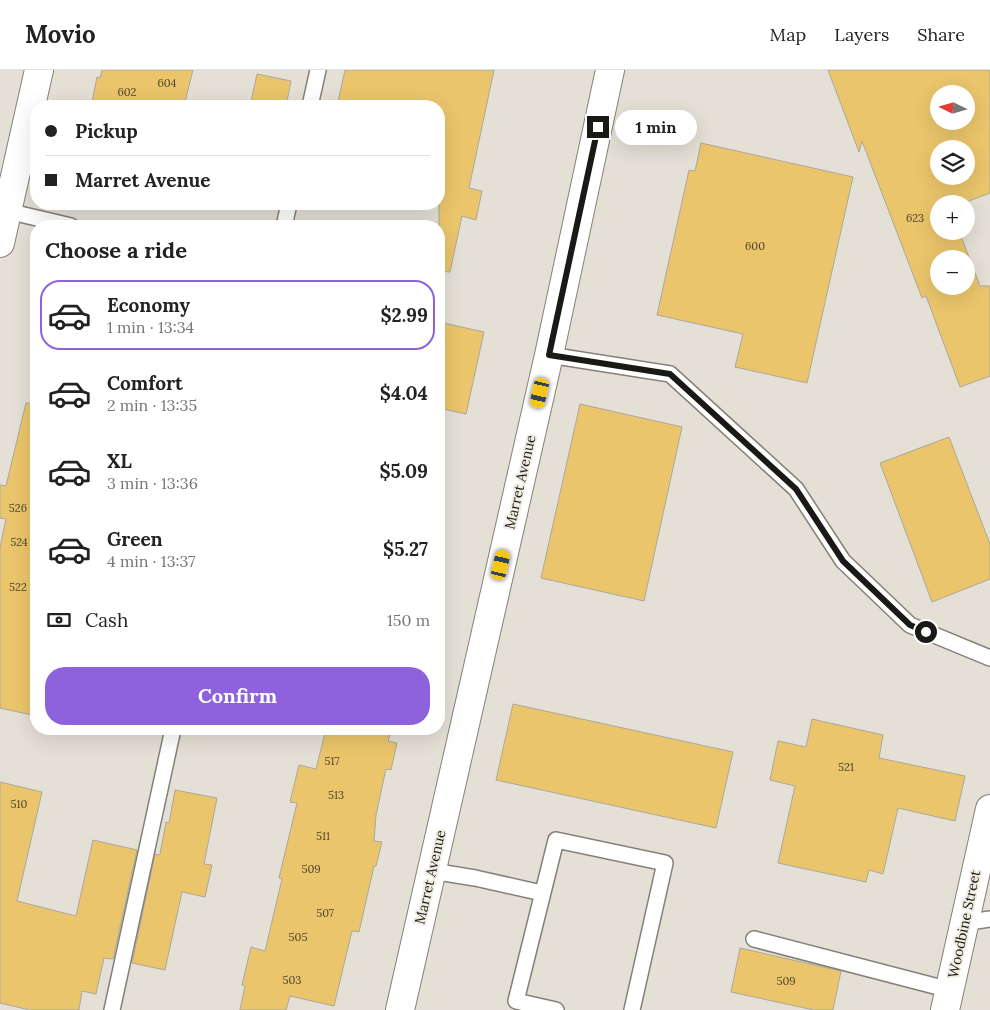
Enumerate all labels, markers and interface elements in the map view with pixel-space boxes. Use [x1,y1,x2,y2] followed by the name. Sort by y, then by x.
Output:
[25,19,96,50] text: Movio
[770,23,806,46] text: Map
[834,23,889,46] text: Layers
[917,23,965,46] text: Share
[157,76,177,90] house number: 604
[117,85,137,99] house number: 602
[930,85,975,130] north arrow
[930,85,975,295] map controls
[616,110,698,144] callout: 1 min
[587,116,609,138] route end
[636,117,676,137] text: 1 min
[75,119,138,143] text: Pickup
[930,140,975,185] button: layers
[75,168,210,192] text: Marret Avenue
[930,195,975,240] button: +
[906,211,924,225] house number: 623
[45,236,187,264] text: Choose a ride
[745,239,765,253] house number: 600
[930,250,975,295] button: −
[47,293,92,338] icon: car
[107,293,190,317] text: Economy
[380,303,428,327] text: $2.99
[107,317,194,337] text: 1 min · 13:34
[47,371,92,416] icon: car
[107,371,183,395] text: Comfort
[529,377,550,409] car
[380,381,428,405] text: $4.04
[107,395,197,415] text: 2 min · 13:35
[500,433,540,531] street label: Marret Avenue
[47,449,92,494] icon: car
[107,449,132,473] text: XL
[379,459,428,483] text: $5.09
[107,473,198,493] text: 3 min · 13:36
[9,501,27,515] house number: 526
[47,527,92,572] icon: car
[107,527,163,551] text: Green
[10,535,28,549] house number: 524
[383,537,428,561] text: $5.27
[490,549,511,581] car
[107,551,195,571] text: 4 min · 13:37
[9,580,27,594] house number: 522
[45,606,73,634] icon: cash
[85,608,128,632] text: Cash
[387,610,430,630] text: 150 m
[915,621,937,643] route start
[45,667,430,725] button: Confirm
[324,754,340,768] house number: 517
[838,760,854,774] house number: 521
[328,788,344,802] house number: 513
[11,797,28,811] house number: 510
[410,828,450,926] street label: Marret Avenue
[316,829,330,843] house number: 511
[301,862,321,876] house number: 509
[944,868,984,980] street label: Woodbine Street
[316,906,334,920] house number: 507
[289,930,307,944] house number: 505
[283,973,301,987] house number: 503
[776,974,796,988] house number: 509

